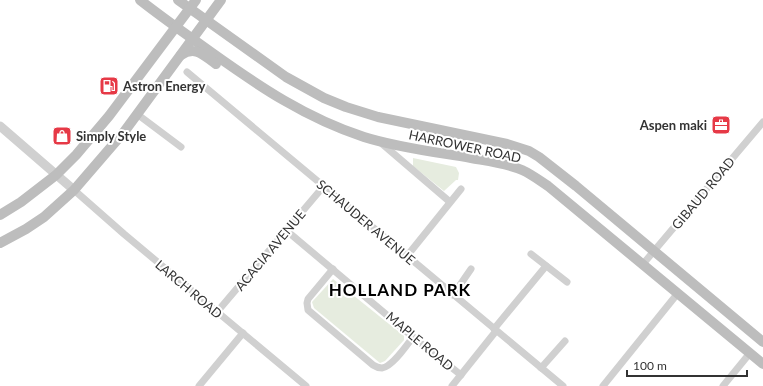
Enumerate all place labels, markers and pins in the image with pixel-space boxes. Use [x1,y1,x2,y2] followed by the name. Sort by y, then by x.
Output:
[98,75,120,97] fuel station icon: Astron Energy
[122,78,205,94] place label: Astron Energy
[710,114,732,136] office icon: Aspen maki
[639,117,707,133] place label: Aspen maki
[51,125,73,147] shop icon: Simply Style
[76,128,146,144] place label: Simply Style

